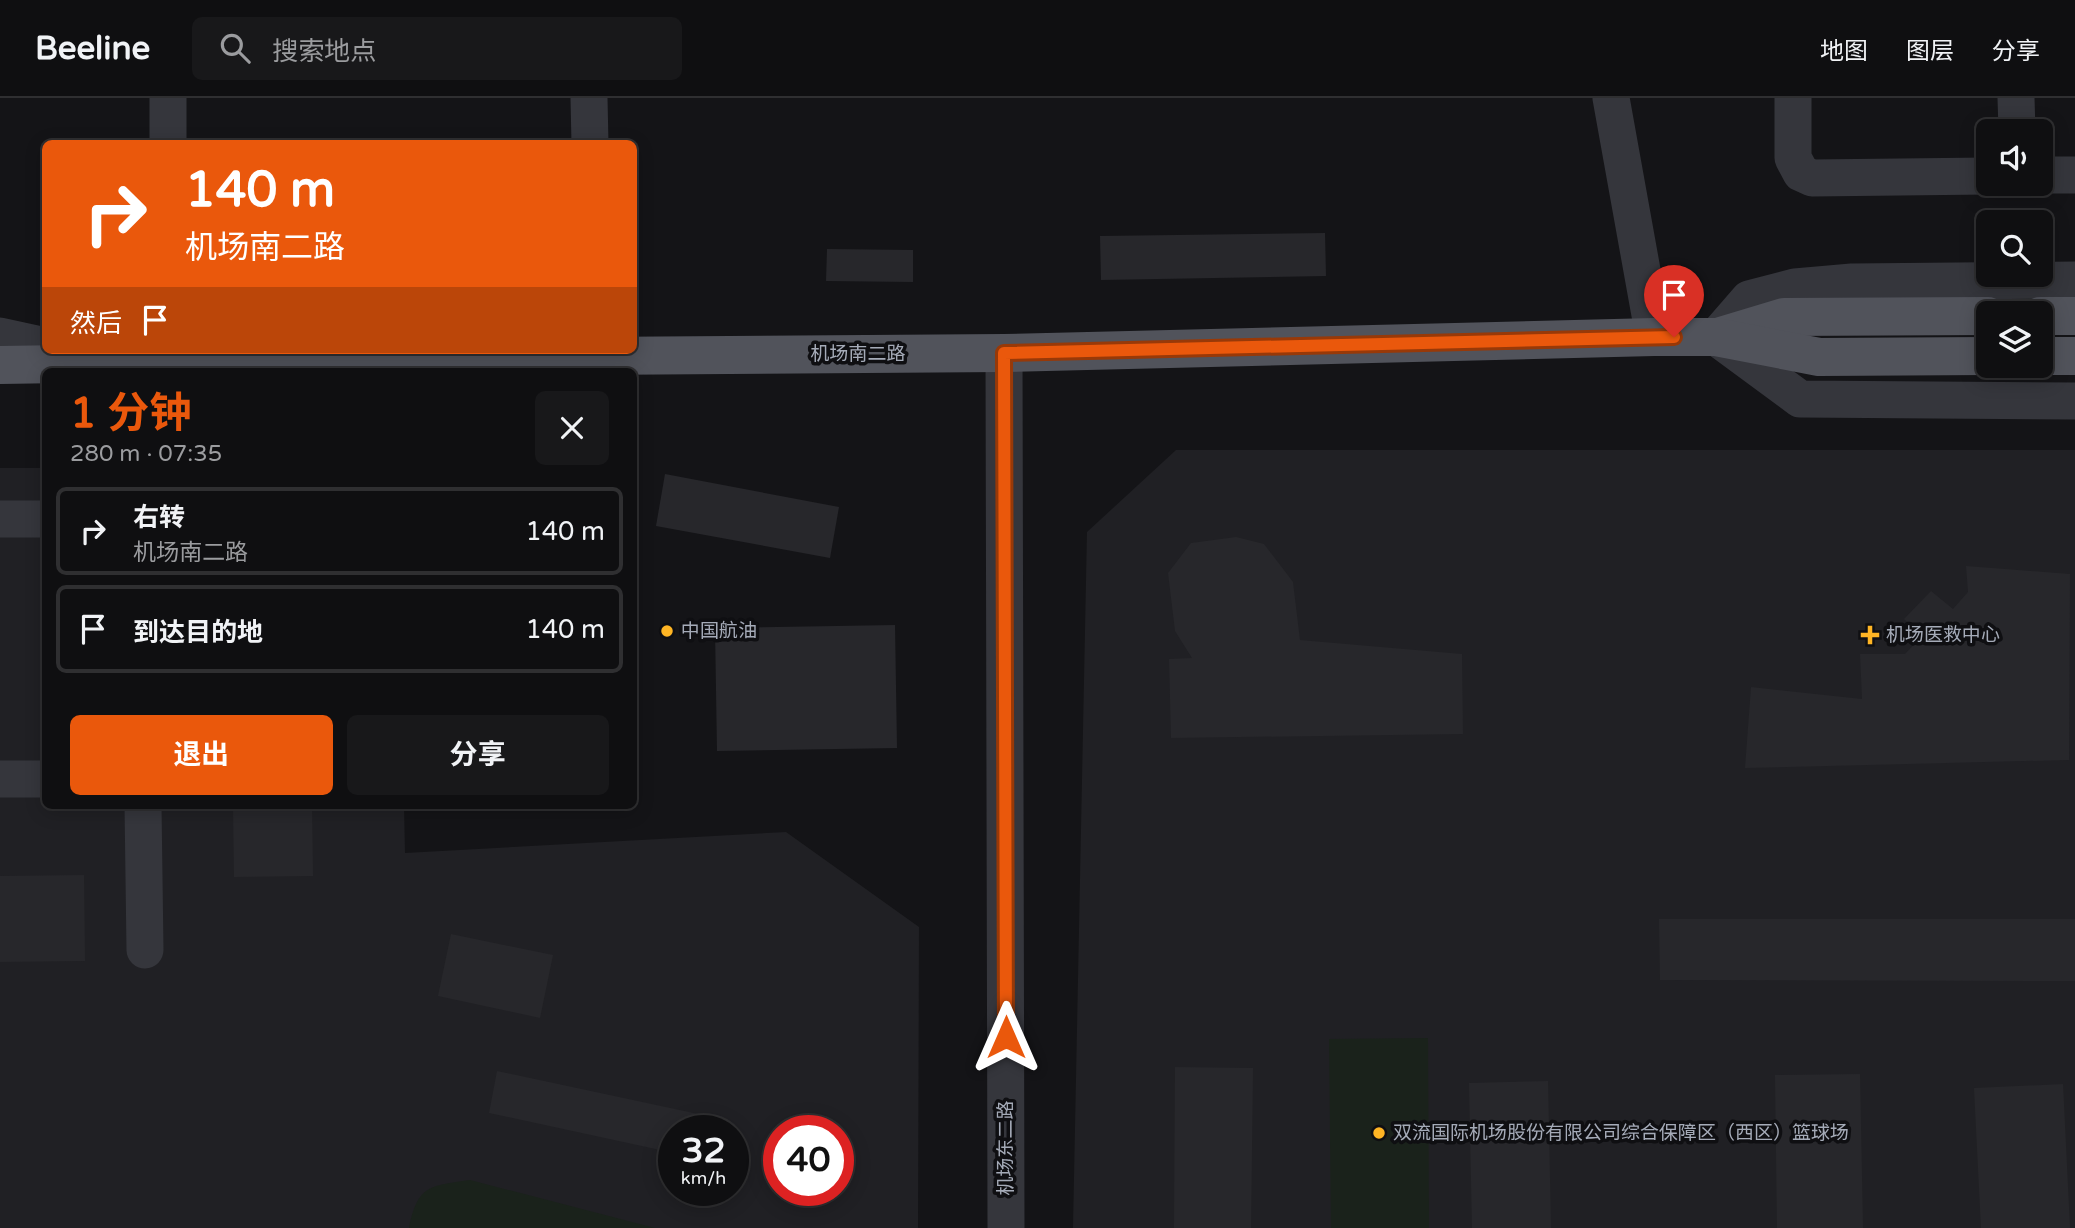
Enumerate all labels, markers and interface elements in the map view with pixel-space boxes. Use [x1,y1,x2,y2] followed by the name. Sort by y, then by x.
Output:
[192,17,682,80] search box
[35,29,150,68] text: Beeline
[216,29,254,67] icon: search
[272,36,376,67] text: 搜索地点
[1820,37,1868,66] text: 地图
[1906,37,1954,66] text: 图层
[1992,37,2040,66] text: 分享
[1976,119,2053,378] map controls
[1976,119,2053,196] button: sound
[185,161,335,220] text: 140 m
[70,168,161,259] icon: right
[1976,210,2053,287] button: search
[185,229,345,267] text: 机场南二路
[1644,265,1704,337] pin
[1655,276,1693,314] icon: arrive
[136,301,174,339] icon: arrive
[1976,301,2053,378] button: layers
[70,308,122,339] text: 然后
[810,343,906,365] street label: 机场南二路
[70,388,191,439] text: 1 分钟
[535,391,609,465] button: close
[70,440,222,468] text: 280 m · 07:35
[133,502,185,533] text: 右转
[74,512,112,550] icon: right
[525,516,605,547] text: 140 m
[133,539,248,567] text: 机场南二路
[74,610,112,648] icon: arrive
[525,614,605,645] text: 140 m
[133,617,263,648] text: 到达目的地
[681,620,757,642] place label: 中国航油
[659,623,675,639] marker: 中国航油
[1886,624,2000,646] place label: 机场医救中心
[1860,625,1880,645] marker: 机场医救中心
[70,715,333,795] button: 退出
[347,715,609,795] button: 分享
[969,1000,1043,1074] position arrow
[995,1100,1017,1196] street label: 机场东二路
[763,1115,854,1206] speed limit sign: 40
[1393,1122,1849,1144] place label: 双流国际机场股份有限公司综合保障区（西区）篮球场
[1371,1125,1387,1141] marker: 双流国际机场股份有限公司综合保障区（西区）篮球场
[682,1130,725,1172] text: 32
[681,1167,726,1189] text: km/h

